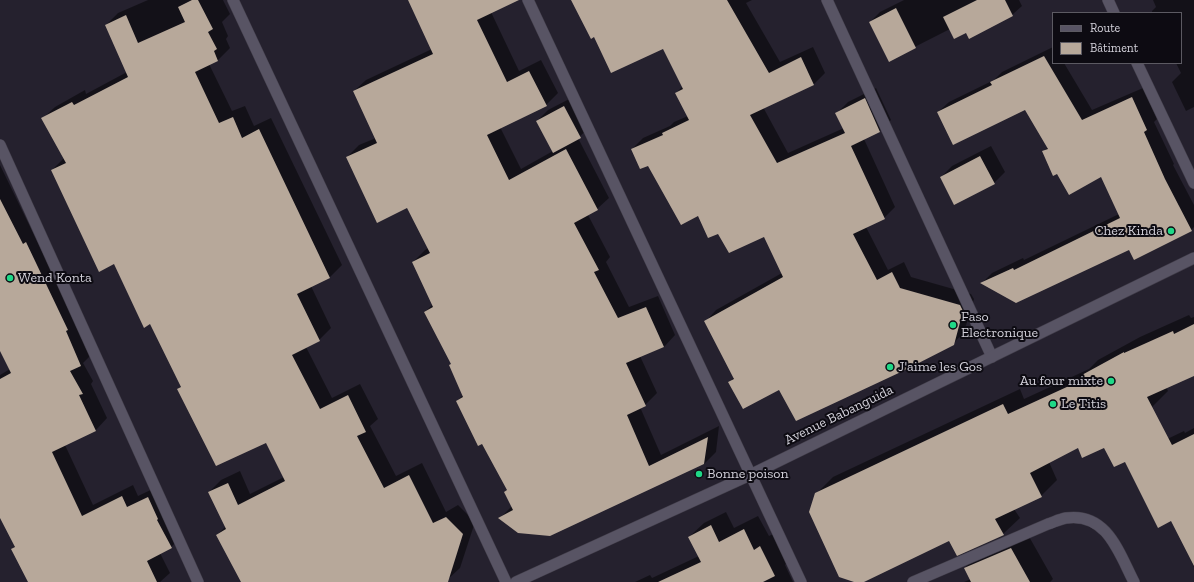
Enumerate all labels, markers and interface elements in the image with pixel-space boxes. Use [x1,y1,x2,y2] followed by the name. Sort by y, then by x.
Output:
[1052,12,1182,64] legend
[1090,21,1120,35] text: Route
[1090,41,1138,55] text: Bâtiment
[1094,223,1163,239] place label: Chez Kinda
[1166,226,1176,236] marker: Chez Kinda
[18,270,92,286] place label: Wend Konta
[5,273,15,283] marker: Wend Konta
[961,309,1038,342] place label: Faso Electronique
[948,320,958,330] marker: Faso Electronique
[898,359,982,375] place label: J'aime les Gos
[885,362,895,372] marker: J'aime les Gos
[1020,373,1103,389] place label: Au four mixte
[1106,376,1116,386] marker: Au four mixte
[782,381,896,449] street label: Avenue Babanguida
[1061,396,1106,412] place label: Le Titis
[1048,399,1058,409] marker: Le Titis
[707,466,789,482] place label: Bonne poison
[694,469,704,479] marker: Bonne poison

